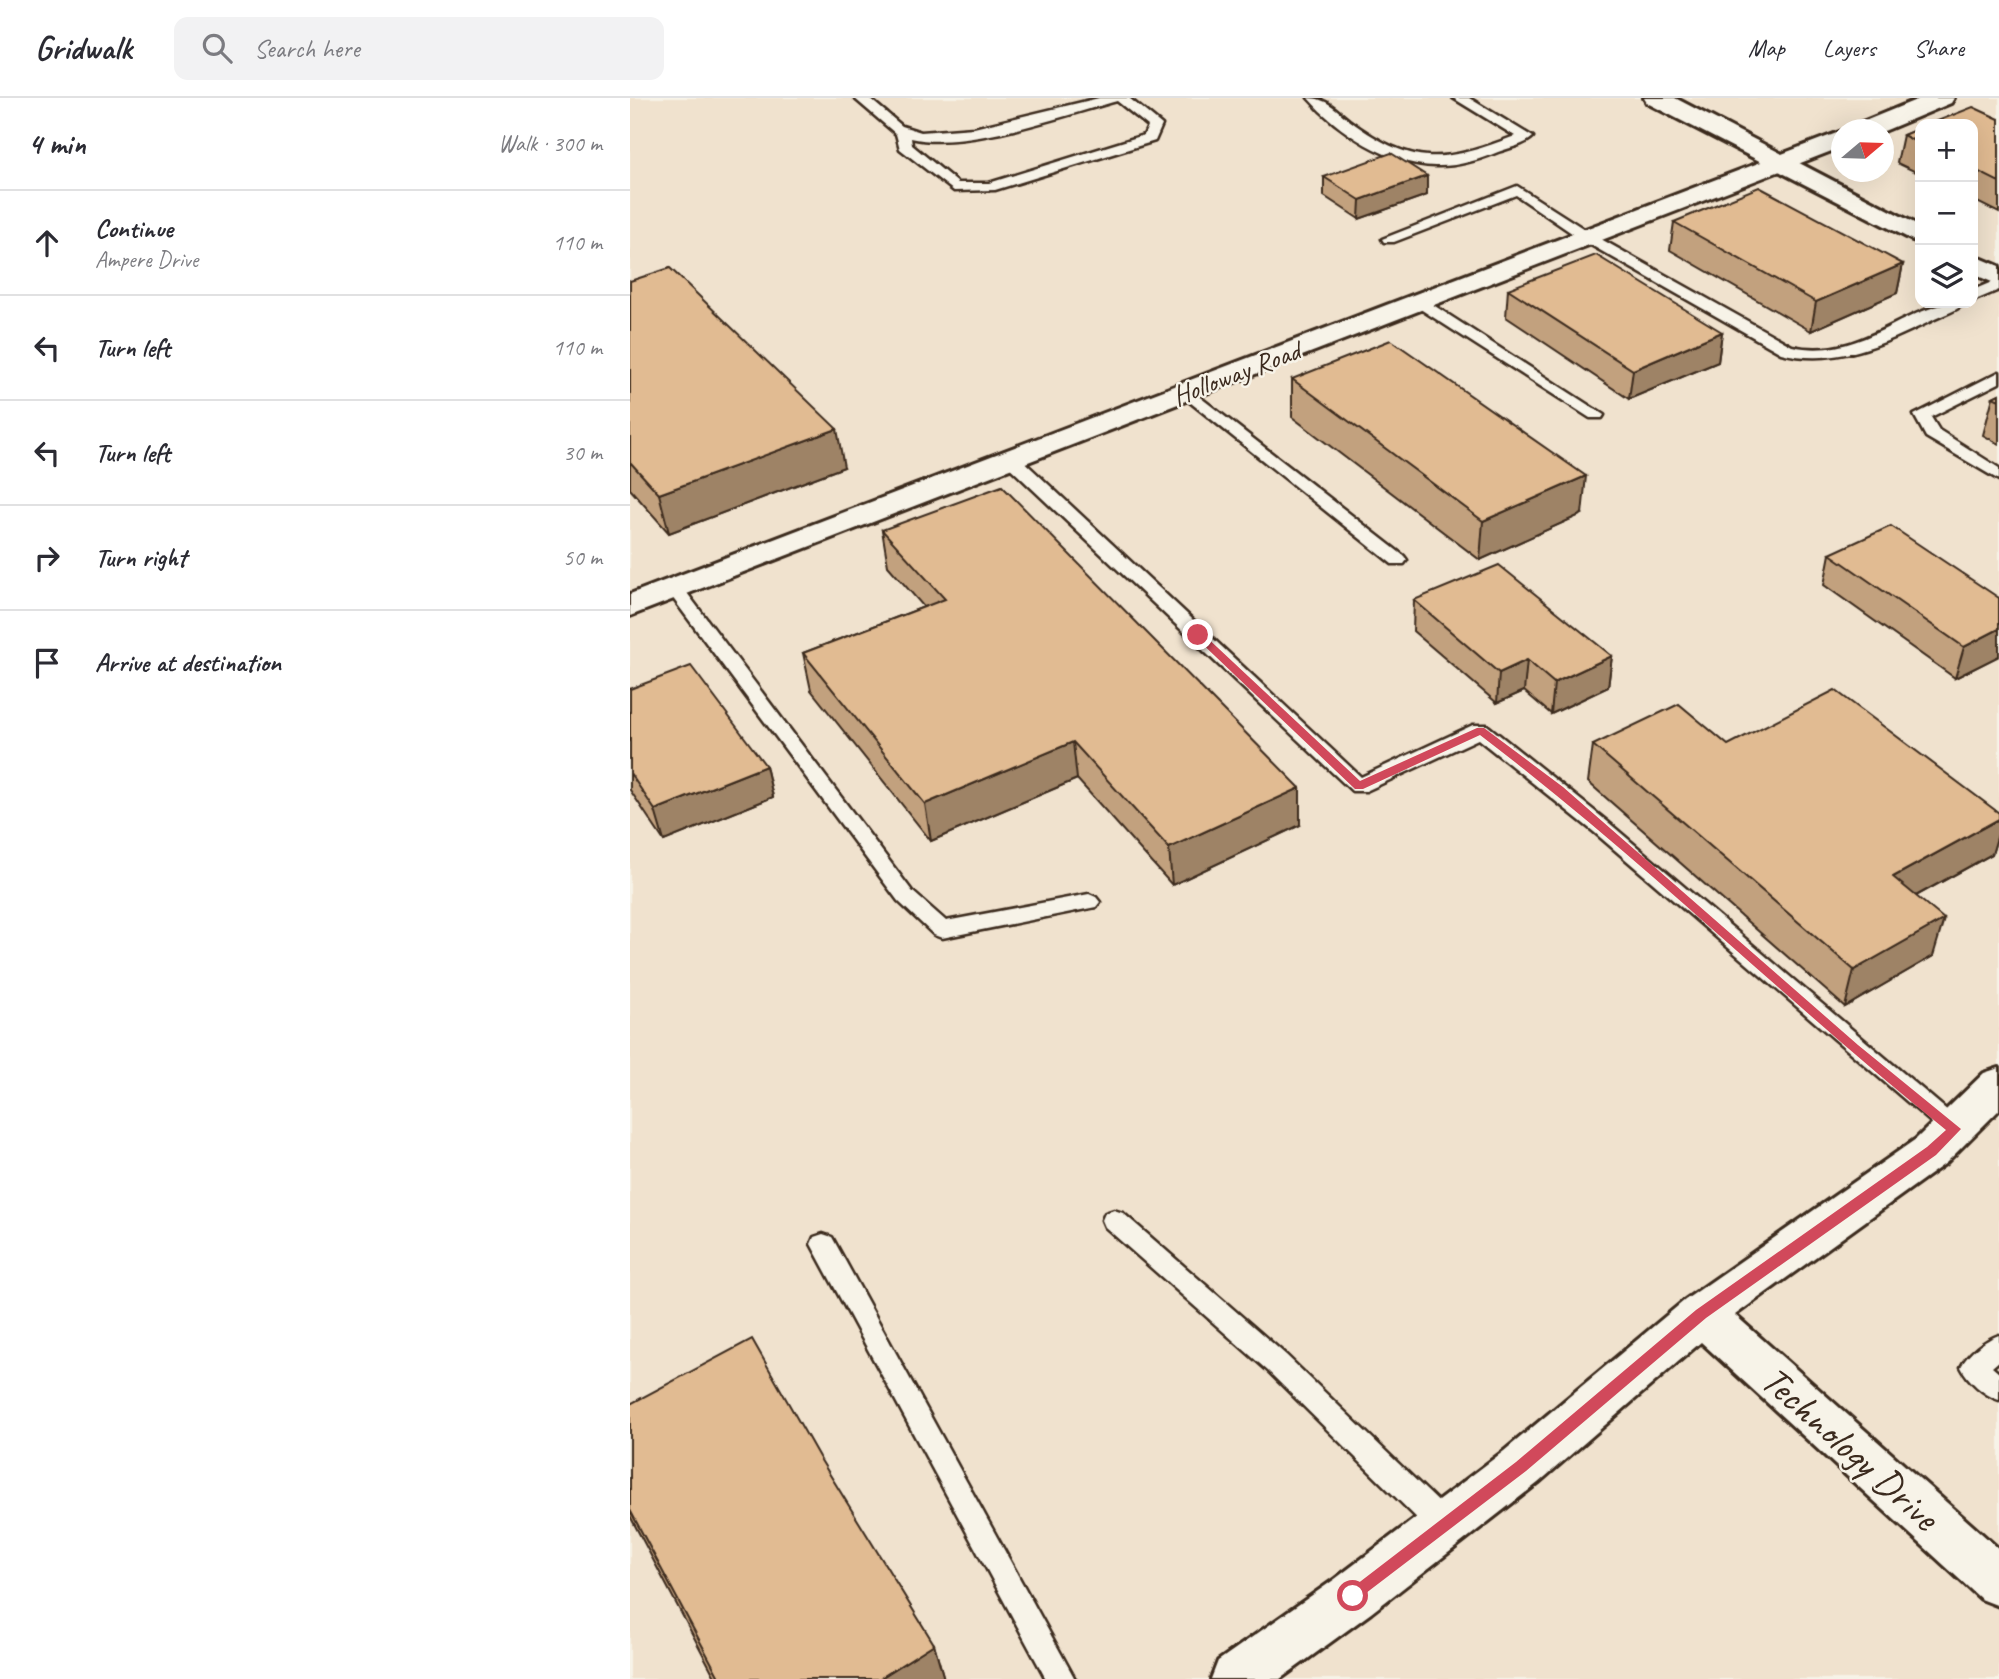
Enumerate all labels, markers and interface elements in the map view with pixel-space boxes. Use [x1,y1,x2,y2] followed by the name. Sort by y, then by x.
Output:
[174,17,664,80] search box
[35,27,132,69] text: Gridwalk
[198,29,236,67] icon: search
[254,32,360,65] text: Search here
[1748,33,1785,63] text: Map
[1823,33,1876,63] text: Layers
[1914,33,1964,63] text: Share
[1831,119,1894,182] north arrow
[1915,119,1978,308] map controls
[1915,119,1978,182] button: +
[28,125,85,163] text: 4 min
[498,129,602,158] text: Walk · 300 m
[1915,182,1978,245] button: −
[95,212,173,245] text: Continue
[28,224,66,262] icon: ahead
[553,228,602,257] text: 110 m
[95,245,198,274] text: Ampere Drive
[1915,245,1978,308] button: layers
[28,329,66,367] icon: left
[95,331,170,364] text: Turn left
[1167,331,1309,413] street label: Holloway Road
[553,333,602,362] text: 110 m
[28,434,66,472] icon: left
[95,436,170,469] text: Turn left
[563,438,602,467] text: 30 m
[28,539,66,577] icon: right
[95,541,186,574] text: Turn right
[563,543,602,572] text: 50 m
[1182,619,1213,650] route end
[28,644,66,682] icon: arrive
[95,646,281,679] text: Arrive at destination
[1751,1355,1952,1543] street label: Technology Drive
[1337,1580,1368,1611] route start

